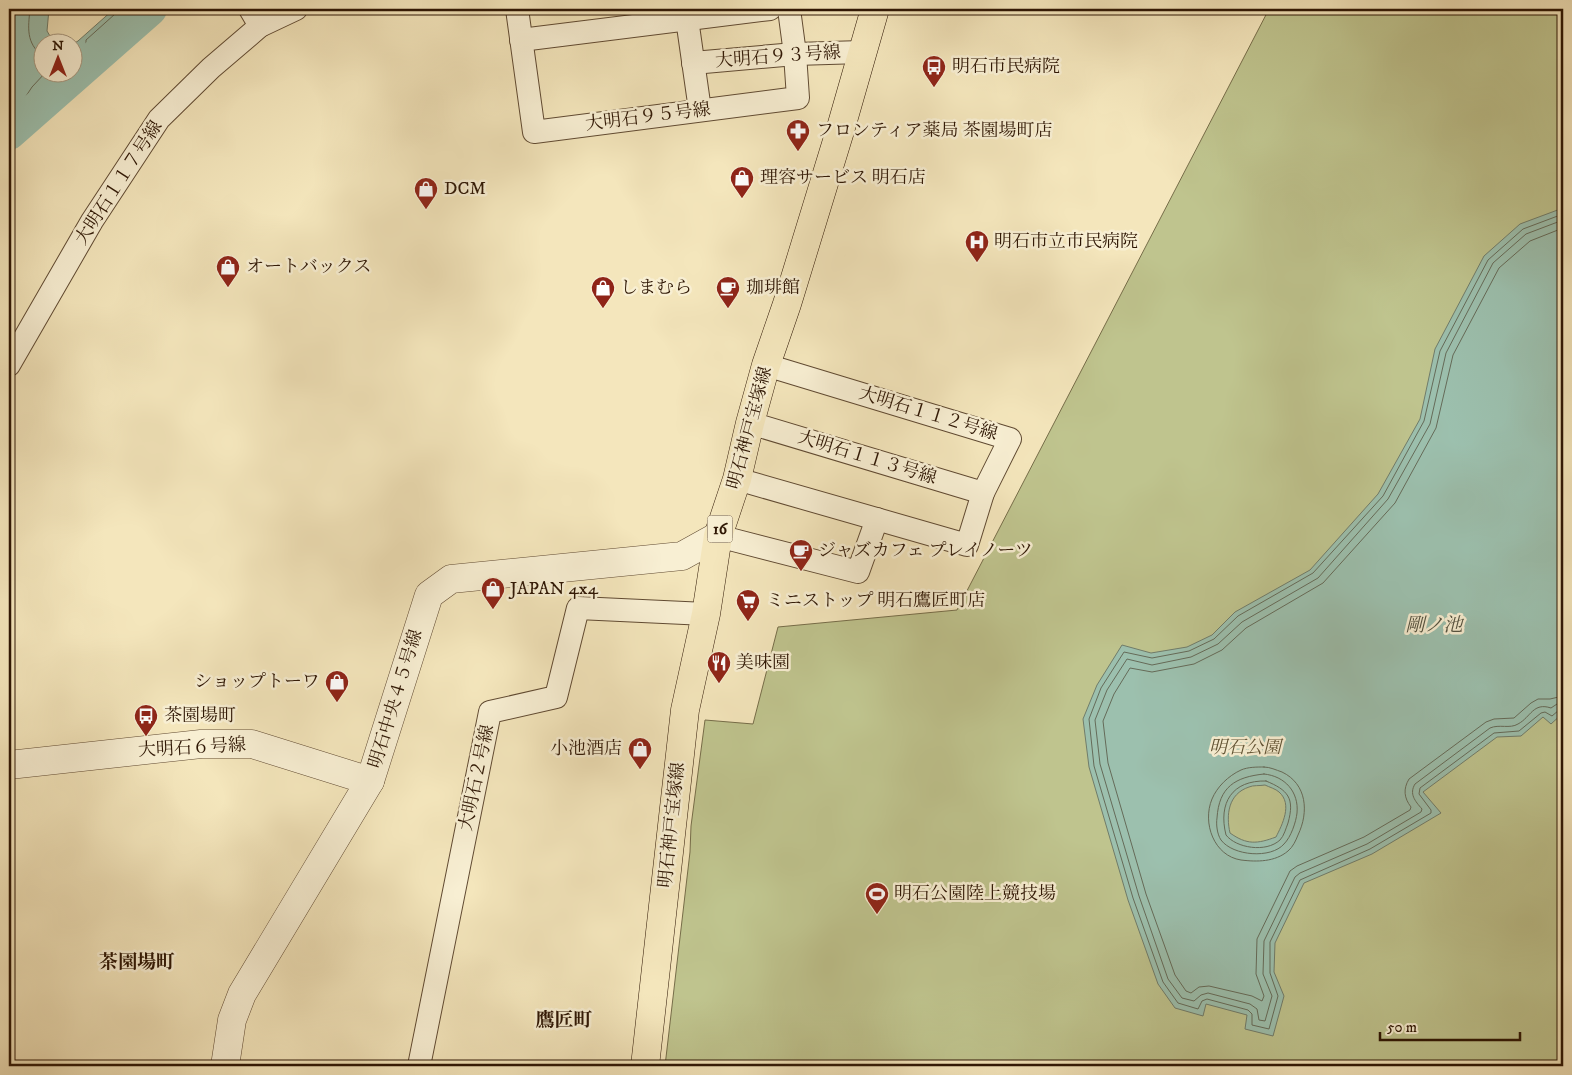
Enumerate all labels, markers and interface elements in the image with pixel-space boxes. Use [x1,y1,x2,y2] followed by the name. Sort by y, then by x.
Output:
[32,32,82,82] north arrow
[52,37,64,55] text: N
[714,42,842,72] street label: 大明石９３号線
[921,54,947,88] bus stop icon: 明石市民病院
[952,56,1060,78] place label: 明石市民病院
[584,98,712,136] street label: 大明石９５号線
[71,117,167,249] street label: 大明石１１７号線
[785,118,811,152] pharmacy icon: フロンティア薬局 茶園場町店
[816,120,1052,142] place label: フロンティア薬局 茶園場町店
[729,165,755,199] shop icon: 理容サービス 明石店
[760,167,926,189] place label: 理容サービス 明石店
[413,176,439,210] shop icon: DCM
[444,178,486,200] place label: DCM
[964,229,990,263] hospital icon: 明石市立市民病院
[994,231,1138,253] place label: 明石市立市民病院
[215,254,241,288] shop icon: オートバックス
[246,256,371,278] place label: オートバックス
[590,275,616,309] shop icon: しまむら
[715,275,741,309] cafe icon: 珈琲館
[620,277,692,299] place label: しまむら
[746,277,800,299] place label: 珈琲館
[723,364,777,492] street label: 明石神戸宝塚線
[856,382,1000,446] street label: 大明石１１２号線
[795,426,939,490] street label: 大明石１１３号線
[708,516,732,542] road number: 16
[788,538,814,572] cafe icon: ジャズカフェ プレイノーツ
[818,540,1033,562] place label: ジャズカフェ プレイノーツ
[480,576,506,610] shop icon: JAPAN 4x4
[508,578,599,600] place label: JAPAN 4x4
[735,588,761,622] supermarket icon: ミニストップ 明石鷹匠町店
[766,590,985,612] place label: ミニストップ 明石鷹匠町店
[1405,614,1464,637] water label: 剛ノ池
[364,627,428,771] street label: 明石中央４５号線
[706,650,732,684] restaurant icon: 美味園
[736,652,790,674] place label: 美味園
[324,669,350,703] shop icon: ショップトーワ
[194,671,320,693] place label: ショップトーワ
[133,703,159,737] bus stop icon: 茶園場町
[164,705,236,727] place label: 茶園場町
[455,723,499,833] street label: 大明石２号線
[137,734,247,762] street label: 大明石６号線
[627,736,653,770] shop icon: 小池酒店
[1209,737,1284,759] park label: 明石公園
[550,738,622,760] place label: 小池酒店
[654,761,690,889] street label: 明石神戸宝塚線
[864,881,890,915] sports icon: 明石公園陸上競技場
[894,883,1056,905] place label: 明石公園陸上競技場
[99,951,175,974] district label: 茶園場町
[535,1009,593,1032] district label: 鷹匠町
[1380,1010,1520,1042] scale bar
[1387,1018,1417,1037] text: 50 m

